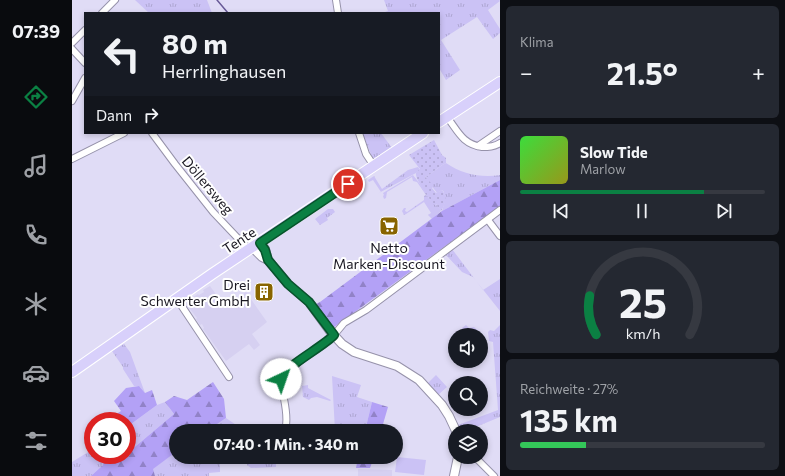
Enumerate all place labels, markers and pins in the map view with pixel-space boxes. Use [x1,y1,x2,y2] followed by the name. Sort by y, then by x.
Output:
[331,167,365,201] pin
[378,215,400,237] supermarket icon: Netto Marken-Discount
[333,239,445,272] place label: Netto Marken-Discount
[141,276,250,309] place label: Drei Schwerter GmbH
[253,281,275,303] building icon: Drei Schwerter GmbH

